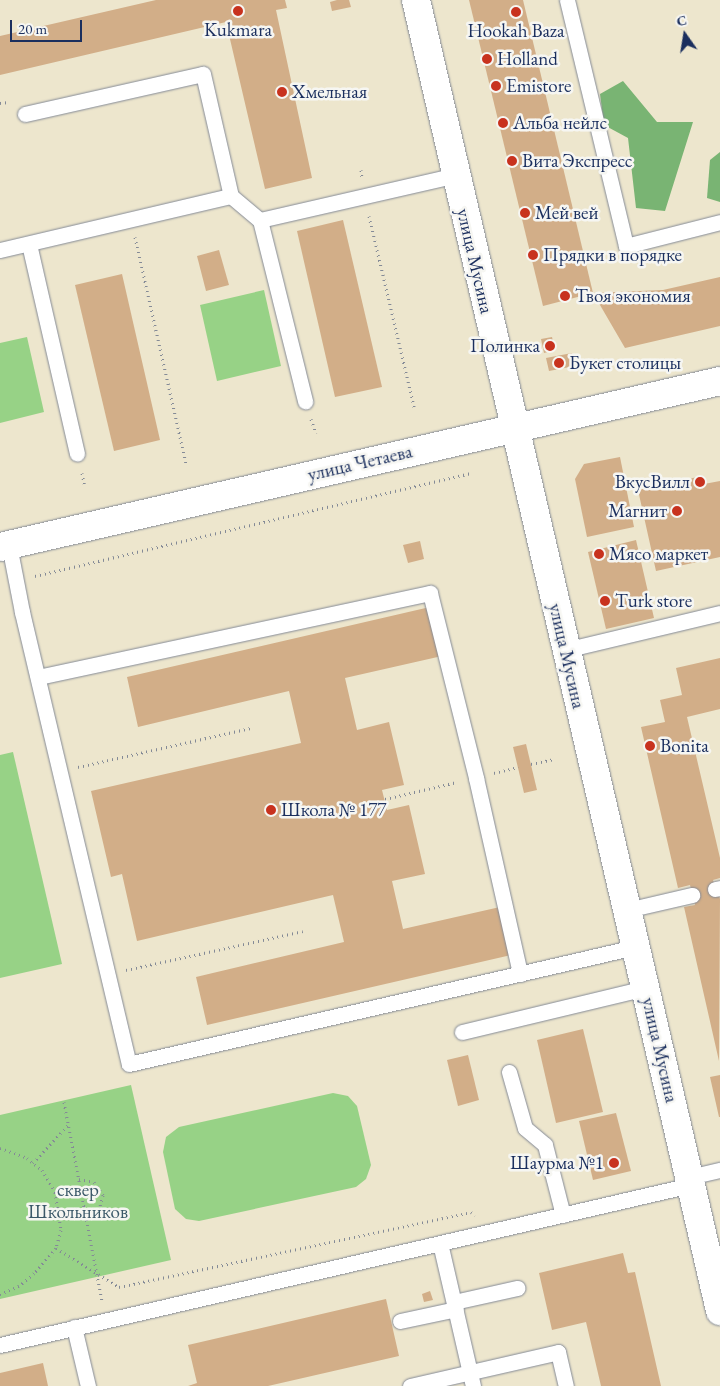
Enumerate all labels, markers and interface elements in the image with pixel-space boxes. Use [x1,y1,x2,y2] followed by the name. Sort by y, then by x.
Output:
[232,5,244,17] marker: Kukmara
[510,6,522,18] marker: Hookah Baza
[12,10,85,42] scale bar
[660,10,710,60] north arrow
[675,10,688,30] text: С
[18,19,47,38] text: 20 m
[204,19,272,41] place label: Kukmara
[467,20,565,42] place label: Hookah Baza
[497,48,558,70] place label: Holland
[481,53,493,65] marker: Holland
[506,75,571,97] place label: Emistore
[490,80,502,92] marker: Emistore
[292,81,367,103] place label: Хмельная
[276,86,288,98] marker: Хмельная
[513,112,607,134] place label: Альба нейлс
[497,117,509,129] marker: Альба нейлс
[522,150,633,172] place label: Вита Экспресс
[506,155,518,167] marker: Вита Экспресс
[535,202,598,224] place label: Мей вей
[452,206,498,316] street label: улица Мусина
[519,207,531,219] marker: Мей вей
[543,244,682,266] place label: Прядки в порядке
[527,249,539,261] marker: Прядки в порядке
[575,285,691,307] place label: Твоя экономия
[559,290,571,302] marker: Твоя экономия
[470,335,540,357] place label: Полинка
[544,340,556,352] marker: Полинка
[569,352,681,374] place label: Букет столицы
[553,357,565,369] marker: Букет столицы
[305,440,415,486] street label: улица Четаева
[615,471,690,493] place label: ВкусВилл
[694,476,706,488] marker: ВкусВилл
[608,500,667,522] place label: Магнит
[671,505,683,517] marker: Магнит
[609,543,708,565] place label: Мясо маркет
[593,548,605,560] marker: Мясо маркет
[615,590,692,612] place label: Turk store
[599,595,611,607] marker: Turk store
[544,601,590,711] street label: улица Мусина
[660,735,709,757] place label: Bonita
[644,740,656,752] marker: Bonita
[281,799,386,821] place label: Школа № 177
[265,804,277,816] marker: Школа № 177
[637,995,683,1105] street label: улица Мусина
[510,1152,604,1174] place label: Шаурма №1
[608,1157,620,1169] marker: Шаурма №1
[28,1179,128,1223] park label: сквер Школьников

